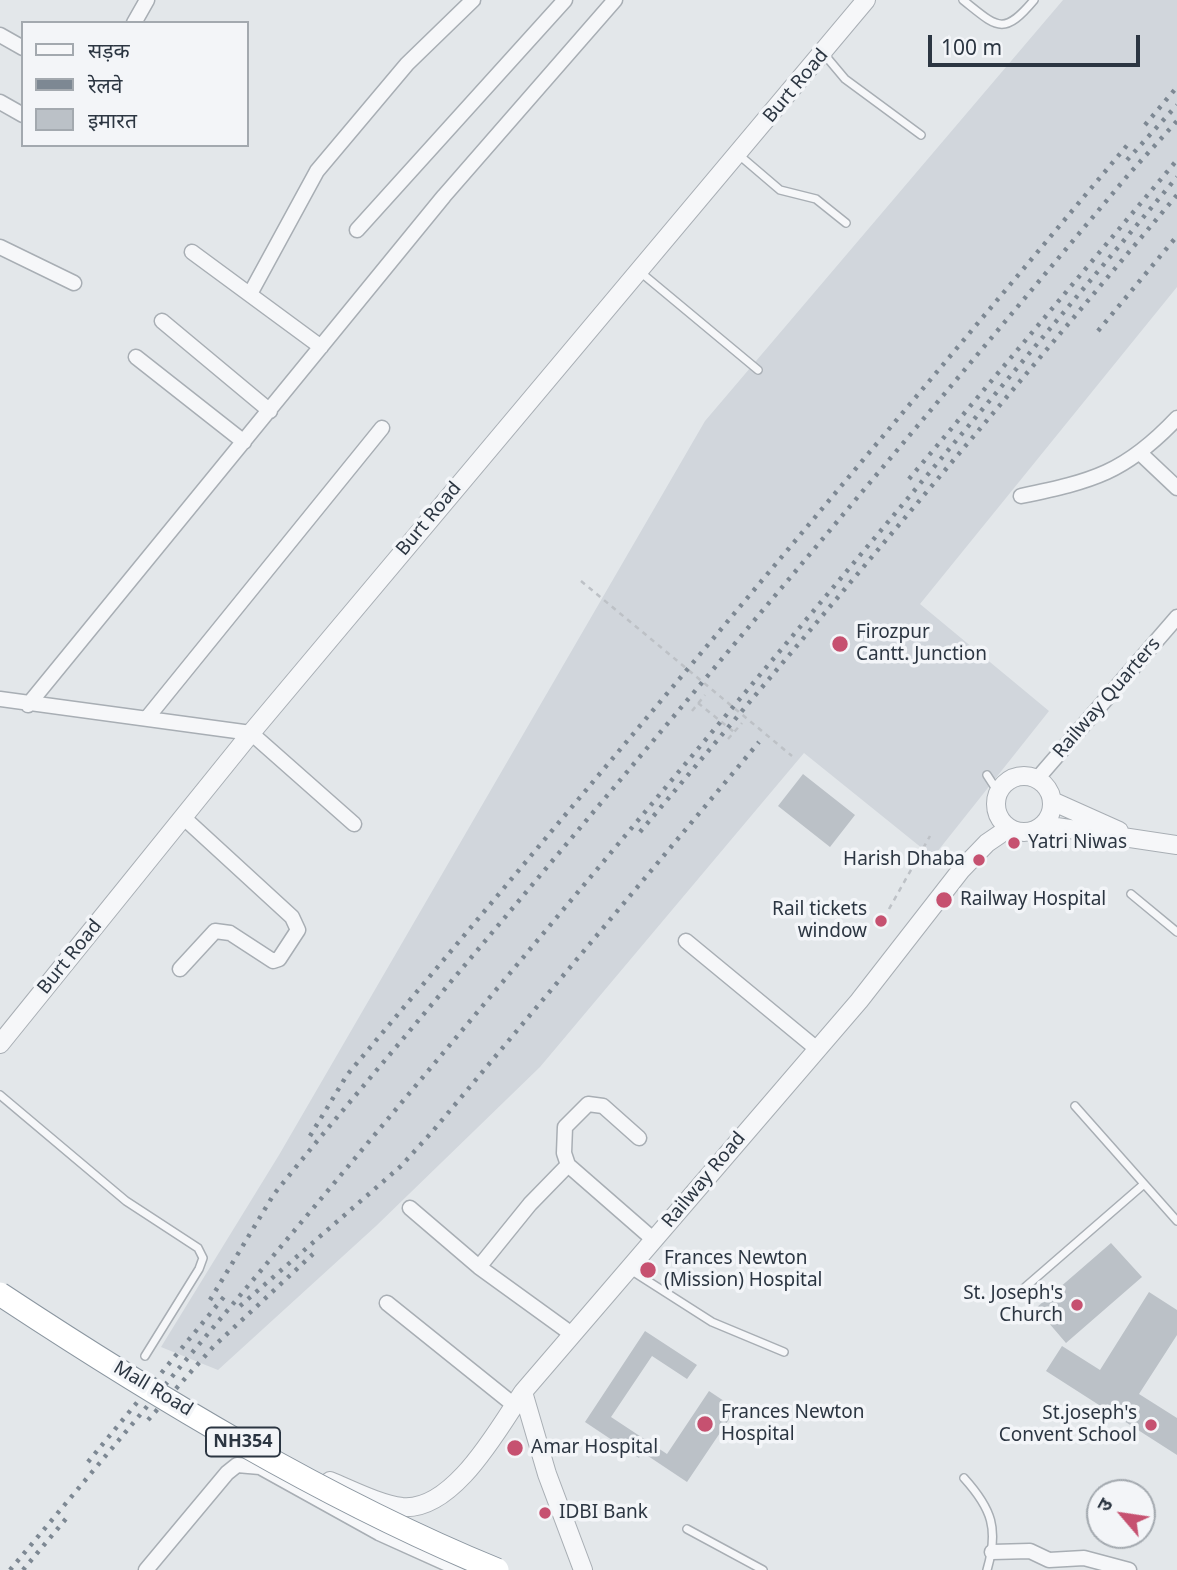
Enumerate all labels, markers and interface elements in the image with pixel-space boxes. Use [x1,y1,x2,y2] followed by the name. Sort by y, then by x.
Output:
[21,21,248,147] legend
[932,21,1144,65] scale bar
[941,33,1002,61] text: 100 m
[88,36,130,64] text: सड़क
[759,44,833,128] street label: Burt Road
[88,71,123,99] text: रेलवे
[88,106,137,134] text: इमारत
[392,477,466,561] street label: Burt Road
[856,622,987,666] place label: Firozpur Cantt. Junction
[1048,633,1166,763] street label: Railway Quarters
[830,634,850,654] marker: Firozpur Cantt. Junction
[1028,832,1127,854] place label: Yatri Niwas
[1006,835,1022,851] marker: Yatri Niwas
[843,849,965,871] place label: Harish Dhaba
[971,852,987,868] marker: Harish Dhaba
[960,889,1106,911] place label: Railway Hospital
[934,890,954,910] marker: Railway Hospital
[772,899,867,943] place label: Rail tickets window
[873,913,889,929] marker: Rail tickets window
[33,915,107,999] street label: Burt Road
[657,1127,751,1233] street label: Railway Road
[664,1248,822,1292] place label: Frances Newton (Mission) Hospital
[638,1260,658,1280] marker: Frances Newton (Mission) Hospital
[963,1283,1063,1327] place label: St. Joseph's Church
[1069,1297,1085,1313] marker: St. Joseph's Church
[109,1356,197,1422] street label: Mall Road
[721,1402,864,1446] place label: Frances Newton Hospital
[999,1403,1137,1447] place label: St.joseph's Convent School
[695,1414,715,1434] marker: Frances Newton Hospital
[1143,1417,1159,1433] marker: St.joseph's Convent School
[206,1428,280,1456] road number: NH354
[531,1437,658,1459] place label: Amar Hospital
[505,1438,525,1458] marker: Amar Hospital
[1086,1479,1156,1549] north arrow
[1090,1494,1118,1516] text: उ
[559,1502,648,1524] place label: IDBI Bank
[537,1505,553,1521] marker: IDBI Bank

